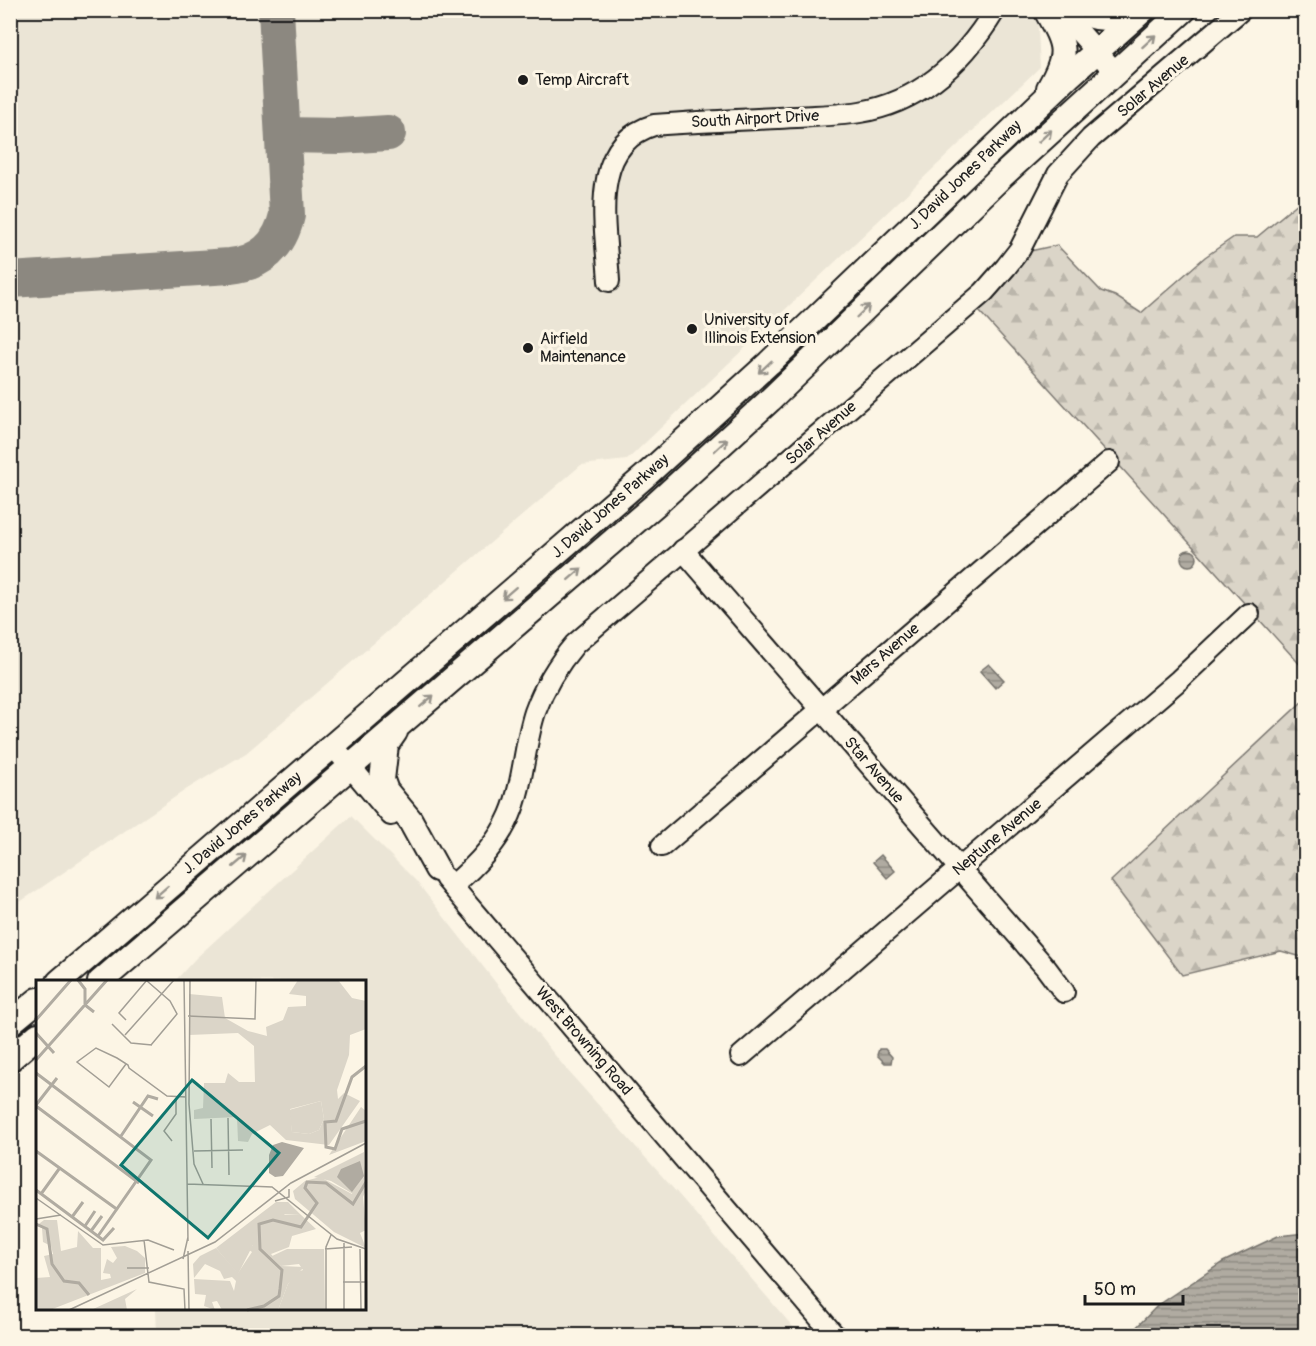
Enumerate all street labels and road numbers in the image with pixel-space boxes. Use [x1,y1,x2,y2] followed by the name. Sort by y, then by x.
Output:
[1113,50,1193,122] street label: Solar Avenue
[690,106,820,132] street label: South Airport Drive
[904,116,1026,234] street label: J. David Jones Parkway
[781,397,861,469] street label: Solar Avenue
[547,449,673,563] street label: J. David Jones Parkway
[847,619,924,689] street label: Mars Avenue
[840,733,908,807] street label: Star Avenue
[178,767,306,879] street label: J. David Jones Parkway
[948,794,1046,880] street label: Neptune Avenue
[531,982,637,1100] street label: West Browning Road

